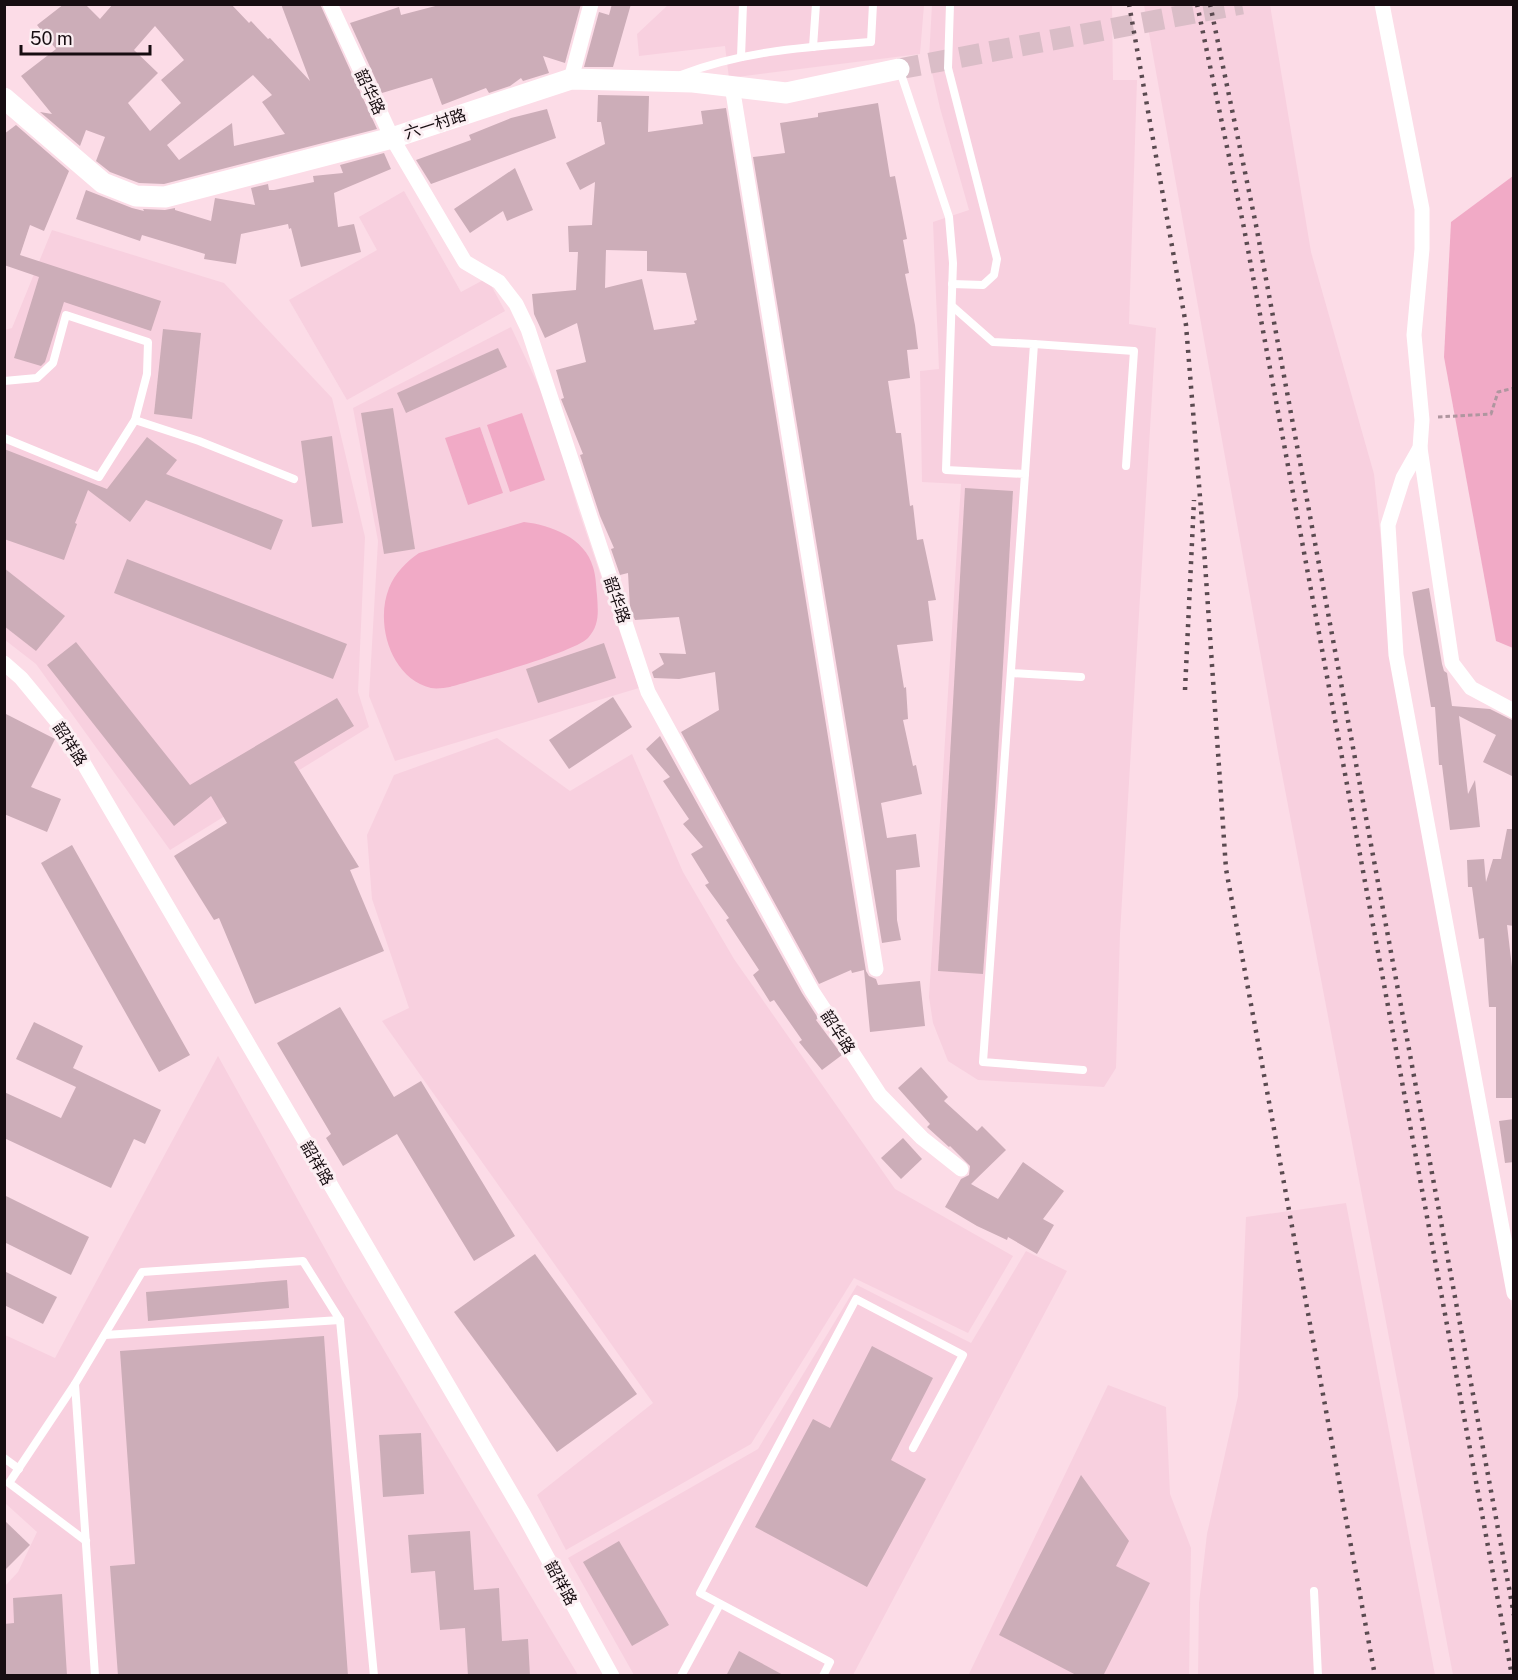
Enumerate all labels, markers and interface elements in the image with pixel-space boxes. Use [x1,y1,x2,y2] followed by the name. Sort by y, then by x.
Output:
[21,18,150,56] scale bar
[30,28,73,49] text: 50 m
[351,66,389,118] street label: 韶华路
[402,105,468,143] street label: 六一村路
[600,574,634,626] street label: 韶华路
[49,719,91,769] street label: 韶祥路
[817,1007,859,1057] street label: 韶华路
[297,1137,337,1189] street label: 韶祥路
[541,1557,581,1609] street label: 韶祥路

